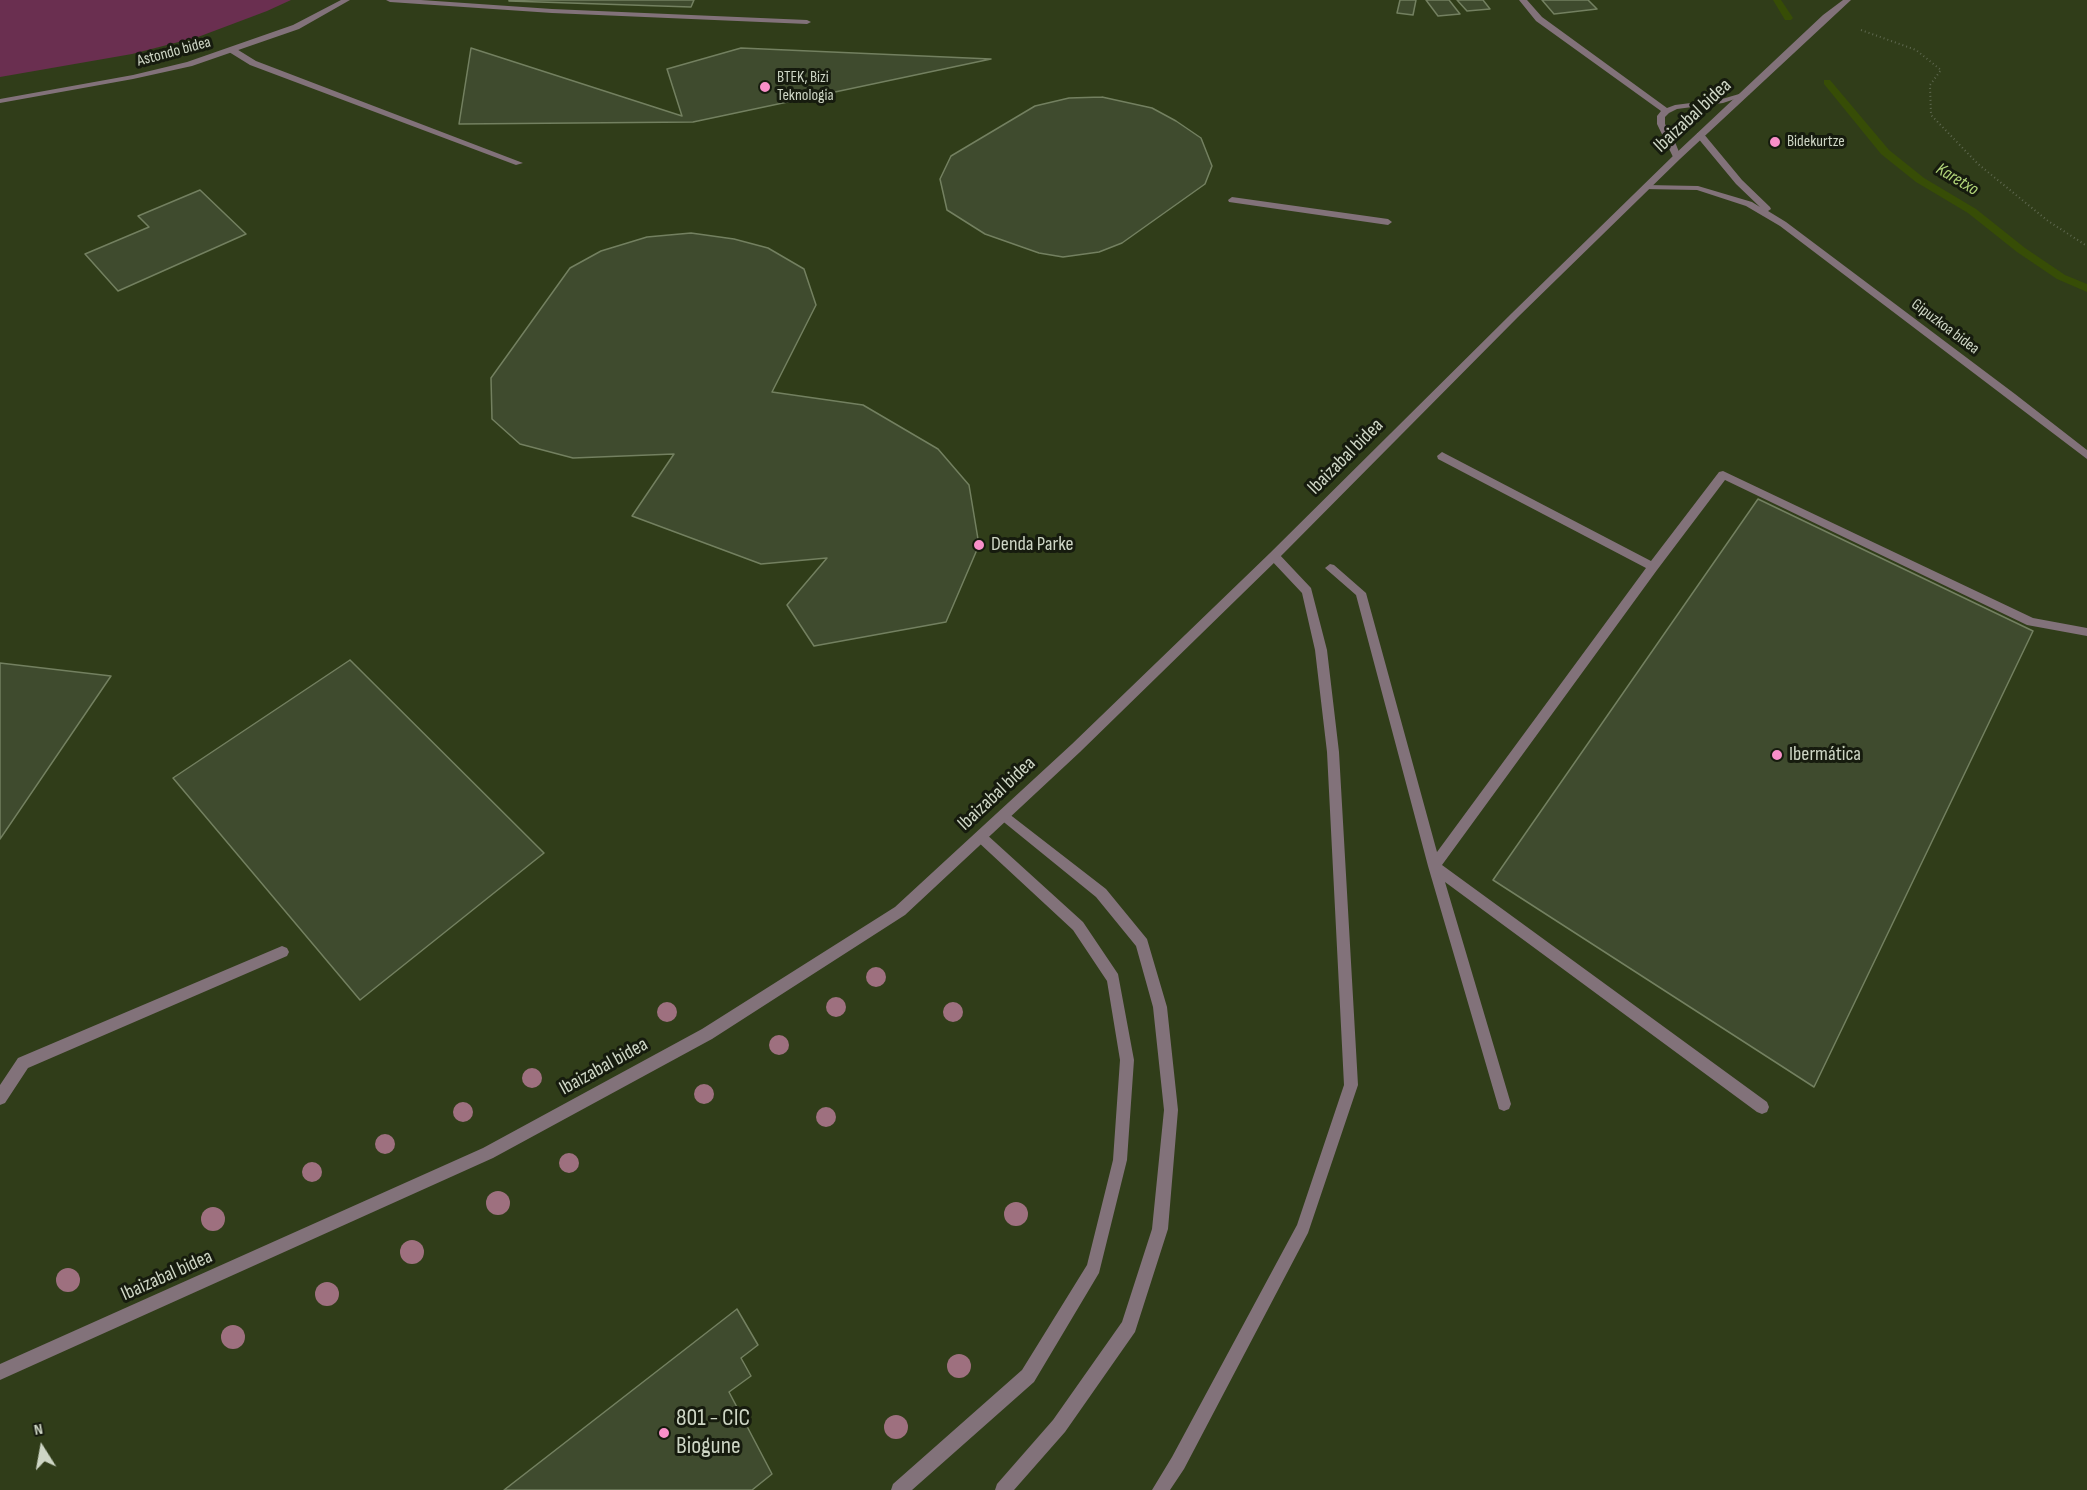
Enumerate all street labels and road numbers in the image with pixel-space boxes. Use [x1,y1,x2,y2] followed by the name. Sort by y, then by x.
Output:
[135,33,213,71] street label: Astondo bidea
[1649,74,1737,158] street label: Ibaizabal bidea
[1907,295,1983,359] street label: Gipuzkoa bidea
[1303,414,1389,500] street label: Ibaizabal bidea
[953,752,1041,836] street label: Ibaizabal bidea
[556,1033,652,1101] street label: Ibaizabal bidea
[118,1245,216,1307] street label: Ibaizabal bidea

